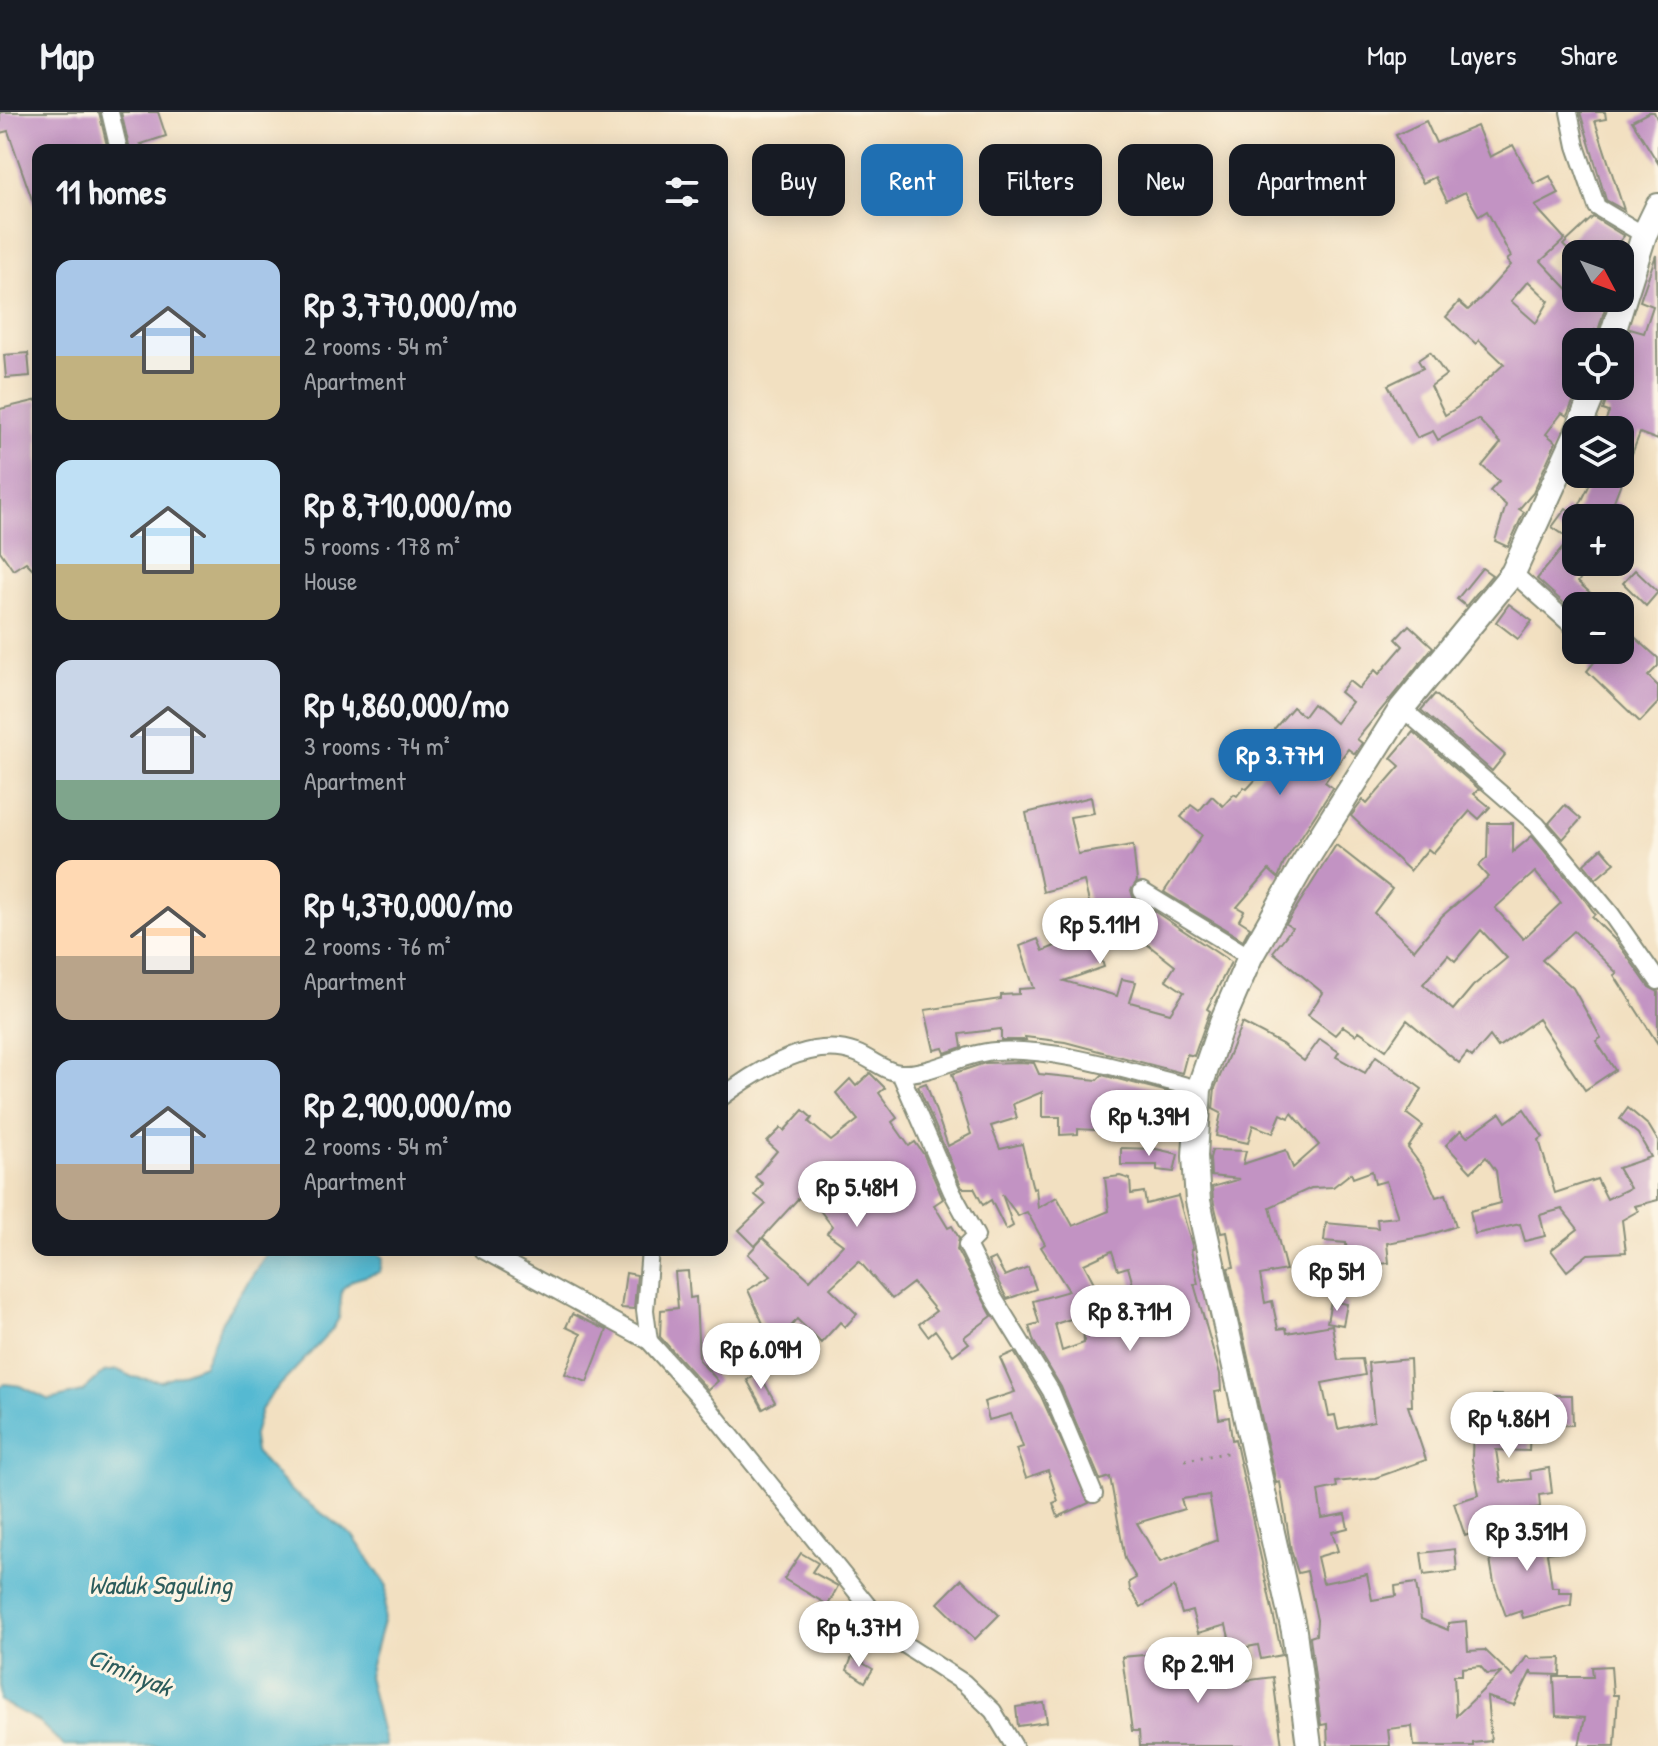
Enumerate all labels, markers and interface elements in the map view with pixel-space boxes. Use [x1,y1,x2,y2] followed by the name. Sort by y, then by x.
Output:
[40,29,94,81] text: Map
[1367,36,1407,74] text: Map
[1451,36,1516,74] text: Layers
[1560,36,1618,74] text: Share
[752,144,845,216] chip: Buy
[861,144,963,216] chip: Rent
[979,144,1102,216] chip: Filters
[1118,144,1213,216] chip: New
[1229,144,1395,216] chip: Apartment
[56,169,166,215] text: 11 homes
[660,170,704,214] icon: filters
[1562,240,1634,312] north arrow
[1562,240,1634,664] map controls
[304,282,517,328] text: Rp 3,770,000/mo
[120,292,216,388] icon: home
[304,328,448,363] text: 2 rooms · 54 m²
[1562,328,1634,400] button: locate
[304,363,406,398] text: Apartment
[1562,416,1634,488] button: layers
[304,482,512,528] text: Rp 8,710,000/mo
[120,492,216,588] icon: home
[1562,504,1634,576] button: +
[304,528,460,563] text: 5 rooms · 178 m²
[304,563,357,598] text: House
[1562,592,1634,664] button: −
[304,682,509,728] text: Rp 4,860,000/mo
[120,692,216,788] icon: home
[304,728,450,763] text: 3 rooms · 74 m²
[1197,729,1363,797] pin: Rp 3.77M
[1236,737,1324,772] text: Rp 3.77M
[304,763,406,798] text: Apartment
[304,882,513,928] text: Rp 4,370,000/mo
[120,892,216,988] icon: home
[1017,898,1183,966] pin: Rp 5.11M
[1060,906,1140,941] text: Rp 5.11M
[304,928,451,963] text: 2 rooms · 76 m²
[304,963,406,998] text: Apartment
[304,1082,511,1128] text: Rp 2,900,000/mo
[1066,1090,1232,1158] pin: Rp 4.39M
[120,1092,216,1188] icon: home
[1109,1098,1189,1133] text: Rp 4.39M
[304,1128,448,1163] text: 2 rooms · 54 m²
[774,1161,940,1229] pin: Rp 5.48M
[304,1163,406,1198] text: Apartment
[816,1169,898,1204] text: Rp 5.48M
[1281,1245,1393,1313] pin: Rp 5M
[1309,1253,1365,1288] text: Rp 5M
[1047,1285,1213,1353] pin: Rp 8.71M
[1088,1293,1172,1328] text: Rp 8.71M
[678,1323,844,1391] pin: Rp 6.09M
[720,1331,802,1366] text: Rp 6.09M
[1426,1392,1592,1460] pin: Rp 4.86M
[1468,1400,1550,1435] text: Rp 4.86M
[1444,1505,1610,1573] pin: Rp 3.51M
[1486,1513,1568,1548] text: Rp 3.51M
[88,1567,233,1603] water label: Waduk Saguling
[776,1601,942,1669] pin: Rp 4.37M
[817,1609,901,1644] text: Rp 4.37M
[1124,1637,1272,1705] pin: Rp 2.9M
[83,1639,179,1706] water label: Ciminyak
[1162,1645,1234,1680] text: Rp 2.9M

